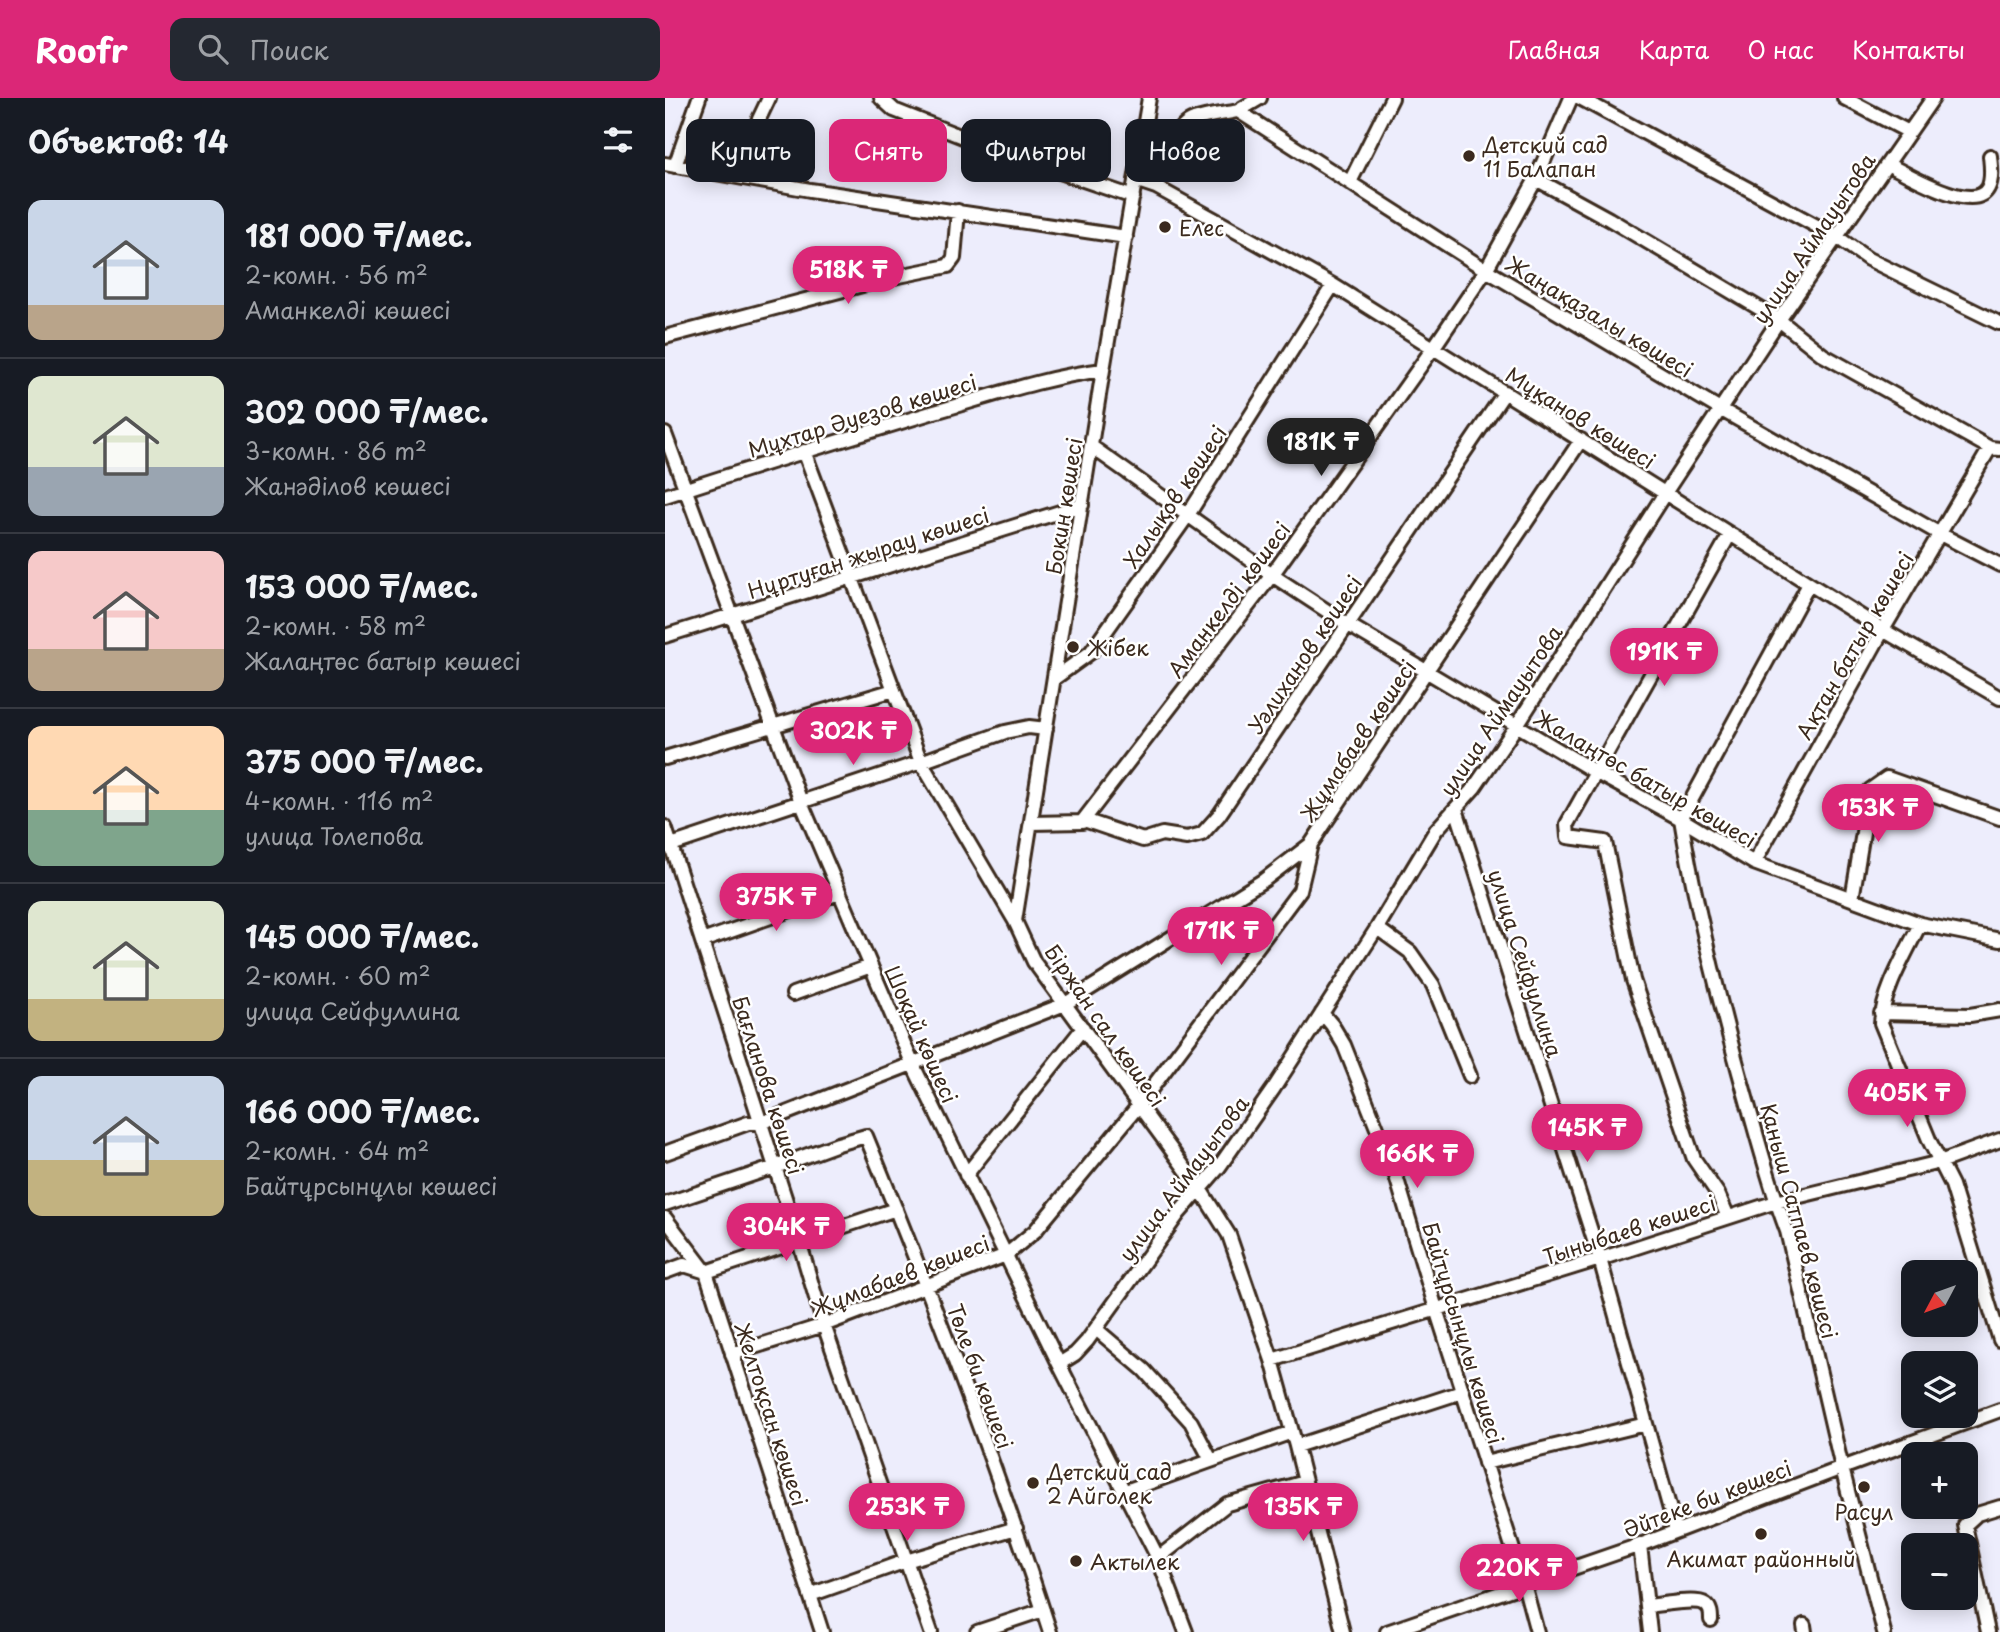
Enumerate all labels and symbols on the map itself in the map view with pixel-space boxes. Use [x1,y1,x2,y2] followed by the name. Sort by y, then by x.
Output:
[1482,128,1608,184] place label: Детский сад 11 Балапан
[1744,146,1882,330] street label: улица Аймауытова
[1461,148,1477,164] marker: Детский сад 11 Балапан
[1179,211,1224,243] place label: Елес
[1157,219,1173,235] marker: Елес
[791,246,905,306] pin: 518K ₸
[1500,247,1700,385] street label: Жаңақазалы көшесі
[1500,358,1662,476] street label: Мұқанов көшесі
[744,365,980,465] street label: Мұхтар Әуезов көшесі
[1114,418,1234,574] street label: Халықов көшесі
[1264,418,1378,478] pin: 181K ₸
[1036,435,1090,577] street label: Бокин көшесі
[743,498,993,606] street label: Нұртуған жырау көшесі
[1159,514,1297,684] street label: Аманкелді көшесі
[1787,545,1921,745] street label: Ақтан батыр көшесі
[1239,568,1369,740] street label: Уәлиханов көшесі
[1431,618,1569,802] street label: улица Аймауытова
[1607,628,1721,688] pin: 191K ₸
[1087,631,1149,663] place label: Жібек
[1065,639,1081,655] marker: Жібек
[1291,653,1423,827] street label: Жұмабаев көшесі
[1528,701,1763,855] street label: Жалаңтөс батыр көшесі
[796,708,910,767] pin: 302K ₸
[1821,784,1935,844] pin: 153K ₸
[1480,865,1572,1062] street label: улица Сейфуллина
[719,874,833,933] pin: 375K ₸
[1164,908,1278,967] pin: 171K ₸
[1038,937,1174,1113] street label: Біржан сал көшесі
[877,960,967,1108] street label: Шоқай көшесі
[725,992,813,1178] street label: Бағланова көшесі
[1850,1070,1964,1129] pin: 405K ₸
[1110,1088,1256,1268] street label: улица Аймауытова
[1753,1100,1847,1342] street label: Қаныш Сатпаев көшесі
[1530,1104,1644,1164] pin: 145K ₸
[1360,1130,1474,1190] pin: 166K ₸
[1538,1186,1720,1272] street label: Тыныбаев көшесі
[729,1204,843,1263] pin: 304K ₸
[1415,1218,1513,1448] street label: Байтұрсынұлы көшесі
[806,1226,994,1324] street label: Жұмабаев көшесі
[1901,1260,1977,1337] north arrow
[940,1299,1022,1453] street label: Төле би көшесі
[727,1318,817,1510] street label: Желтоқсан көшесі
[1618,1451,1796,1545] street label: Әйтеке би көшесі
[1046,1455,1172,1511] place label: Детский сад 2 Айголек
[1025,1475,1041,1491] marker: Детский сад 2 Айголек
[1856,1479,1872,1495] marker: Расул
[850,1484,964,1543] pin: 253K ₸
[1246,1484,1360,1543] pin: 135K ₸
[1834,1495,1894,1527] place label: Расул
[1753,1526,1769,1542] marker: Акимат районный
[1666,1542,1856,1574] place label: Акимат районный
[1462,1544,1576,1604] pin: 220K ₸
[1090,1545,1180,1577] place label: Актылек
[1068,1553,1084,1569] marker: Актылек

